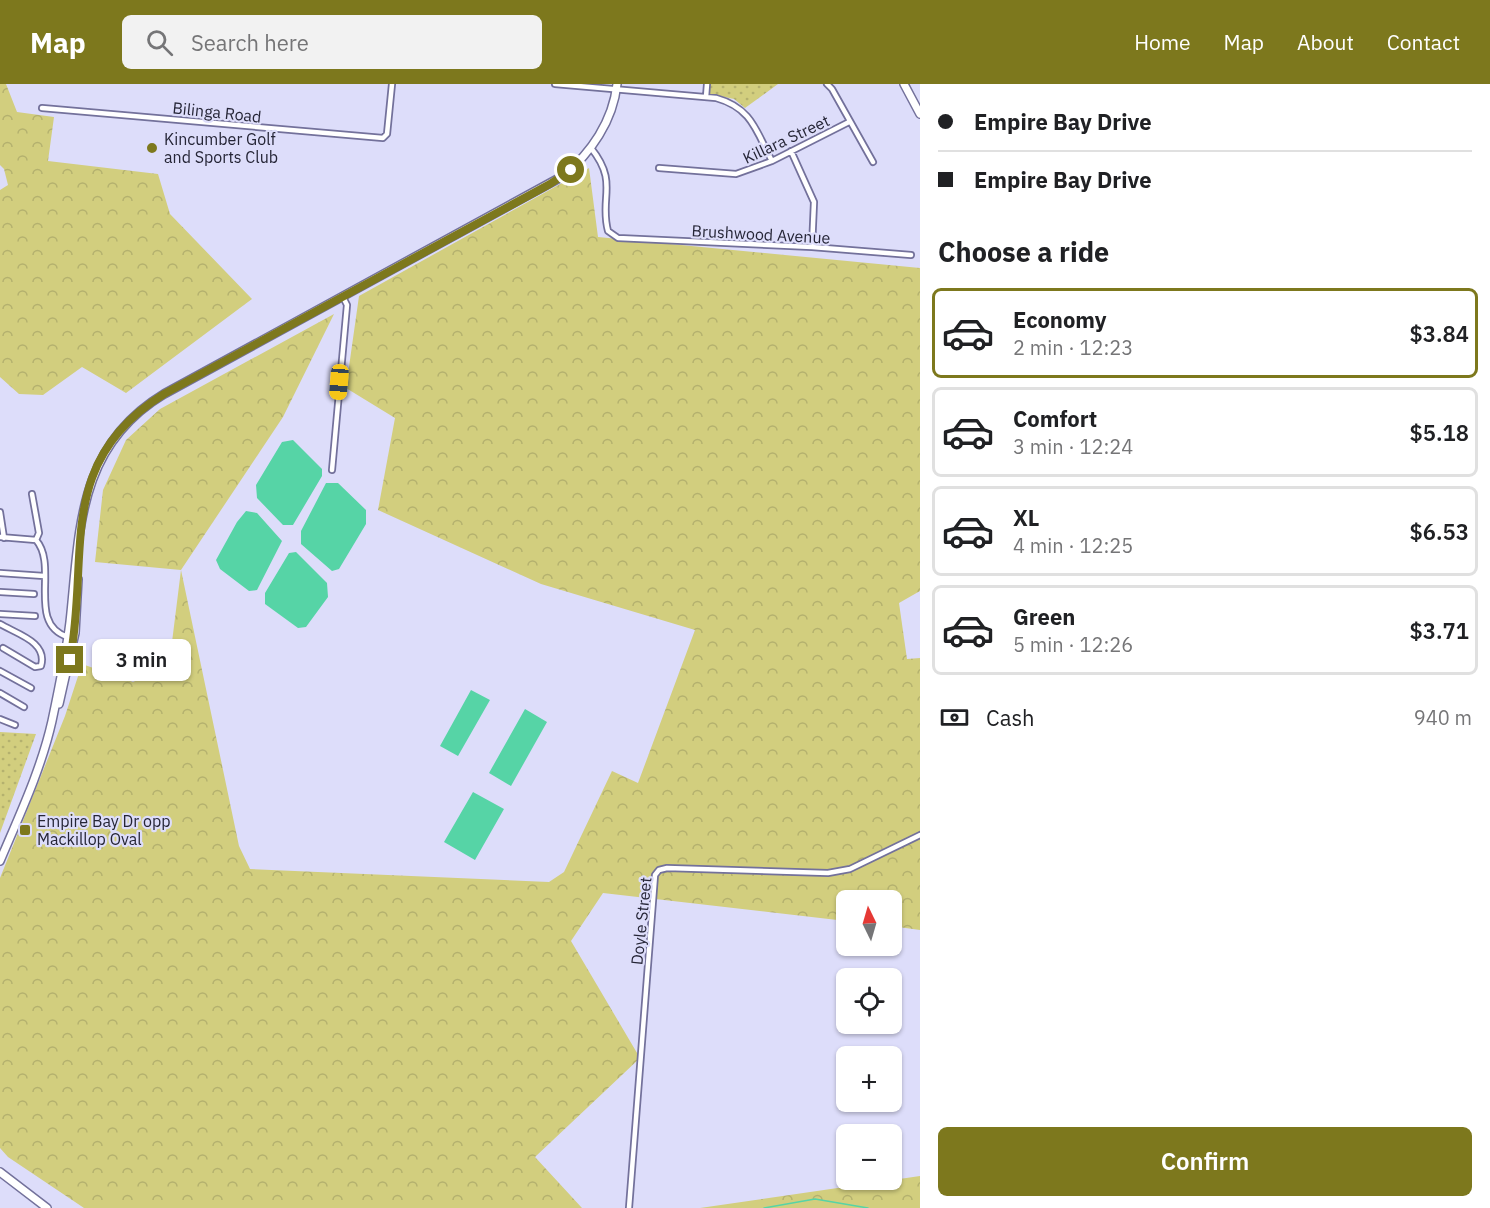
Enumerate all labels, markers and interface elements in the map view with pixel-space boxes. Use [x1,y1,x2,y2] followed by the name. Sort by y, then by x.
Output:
[122,15,542,69] search box
[30,24,86,61] text: Map
[143,26,176,59] icon: search
[191,28,309,57] text: Search here
[1134,28,1191,56] text: Home
[1224,28,1264,56] text: Map
[1297,28,1354,56] text: About
[1387,28,1460,56] text: Contact
[171,97,263,127] street label: Bilinga Road
[974,107,1152,136] text: Empire Bay Drive
[739,110,833,168] street label: Killara Street
[164,129,278,167] place label: Kincumber Golf and Sports Club
[145,141,159,155] marker: Kincumber Golf and Sports Club
[557,156,584,183] route start
[974,165,1152,194] text: Empire Bay Drive
[691,220,831,248] street label: Brushwood Avenue
[938,234,1109,269] text: Choose a ride
[1013,305,1107,334] text: Economy
[941,306,995,360] icon: car
[1410,319,1469,348] text: $3.84
[1013,334,1133,361] text: 2 min · 12:23
[328,363,350,401] car
[1013,404,1097,433] text: Comfort
[941,405,995,459] icon: car
[1410,418,1469,447] text: $5.18
[1013,433,1133,460] text: 3 min · 12:24
[1013,503,1039,532] text: XL
[941,504,995,558] icon: car
[1410,517,1469,546] text: $6.53
[1013,532,1133,559] text: 4 min · 12:25
[1013,602,1075,631] text: Green
[941,603,995,657] icon: car
[1410,616,1469,645] text: $3.71
[1013,631,1133,658] text: 5 min · 12:26
[91,639,190,681] callout: 3 min
[56,646,83,673] route end
[116,646,167,673] text: 3 min
[938,701,971,734] icon: cash
[986,703,1035,732] text: Cash
[1414,704,1472,731] text: 940 m
[37,811,171,849] place label: Empire Bay Dr opp Mackillop Oval
[18,823,32,837] marker: Empire Bay Dr opp Mackillop Oval
[626,876,656,966] street label: Doyle Street
[836,890,902,956] north arrow
[836,890,902,1190] map controls
[836,968,902,1034] button: locate
[836,1046,902,1112] button: +
[836,1124,902,1190] button: −
[938,1127,1472,1196] button: Confirm

